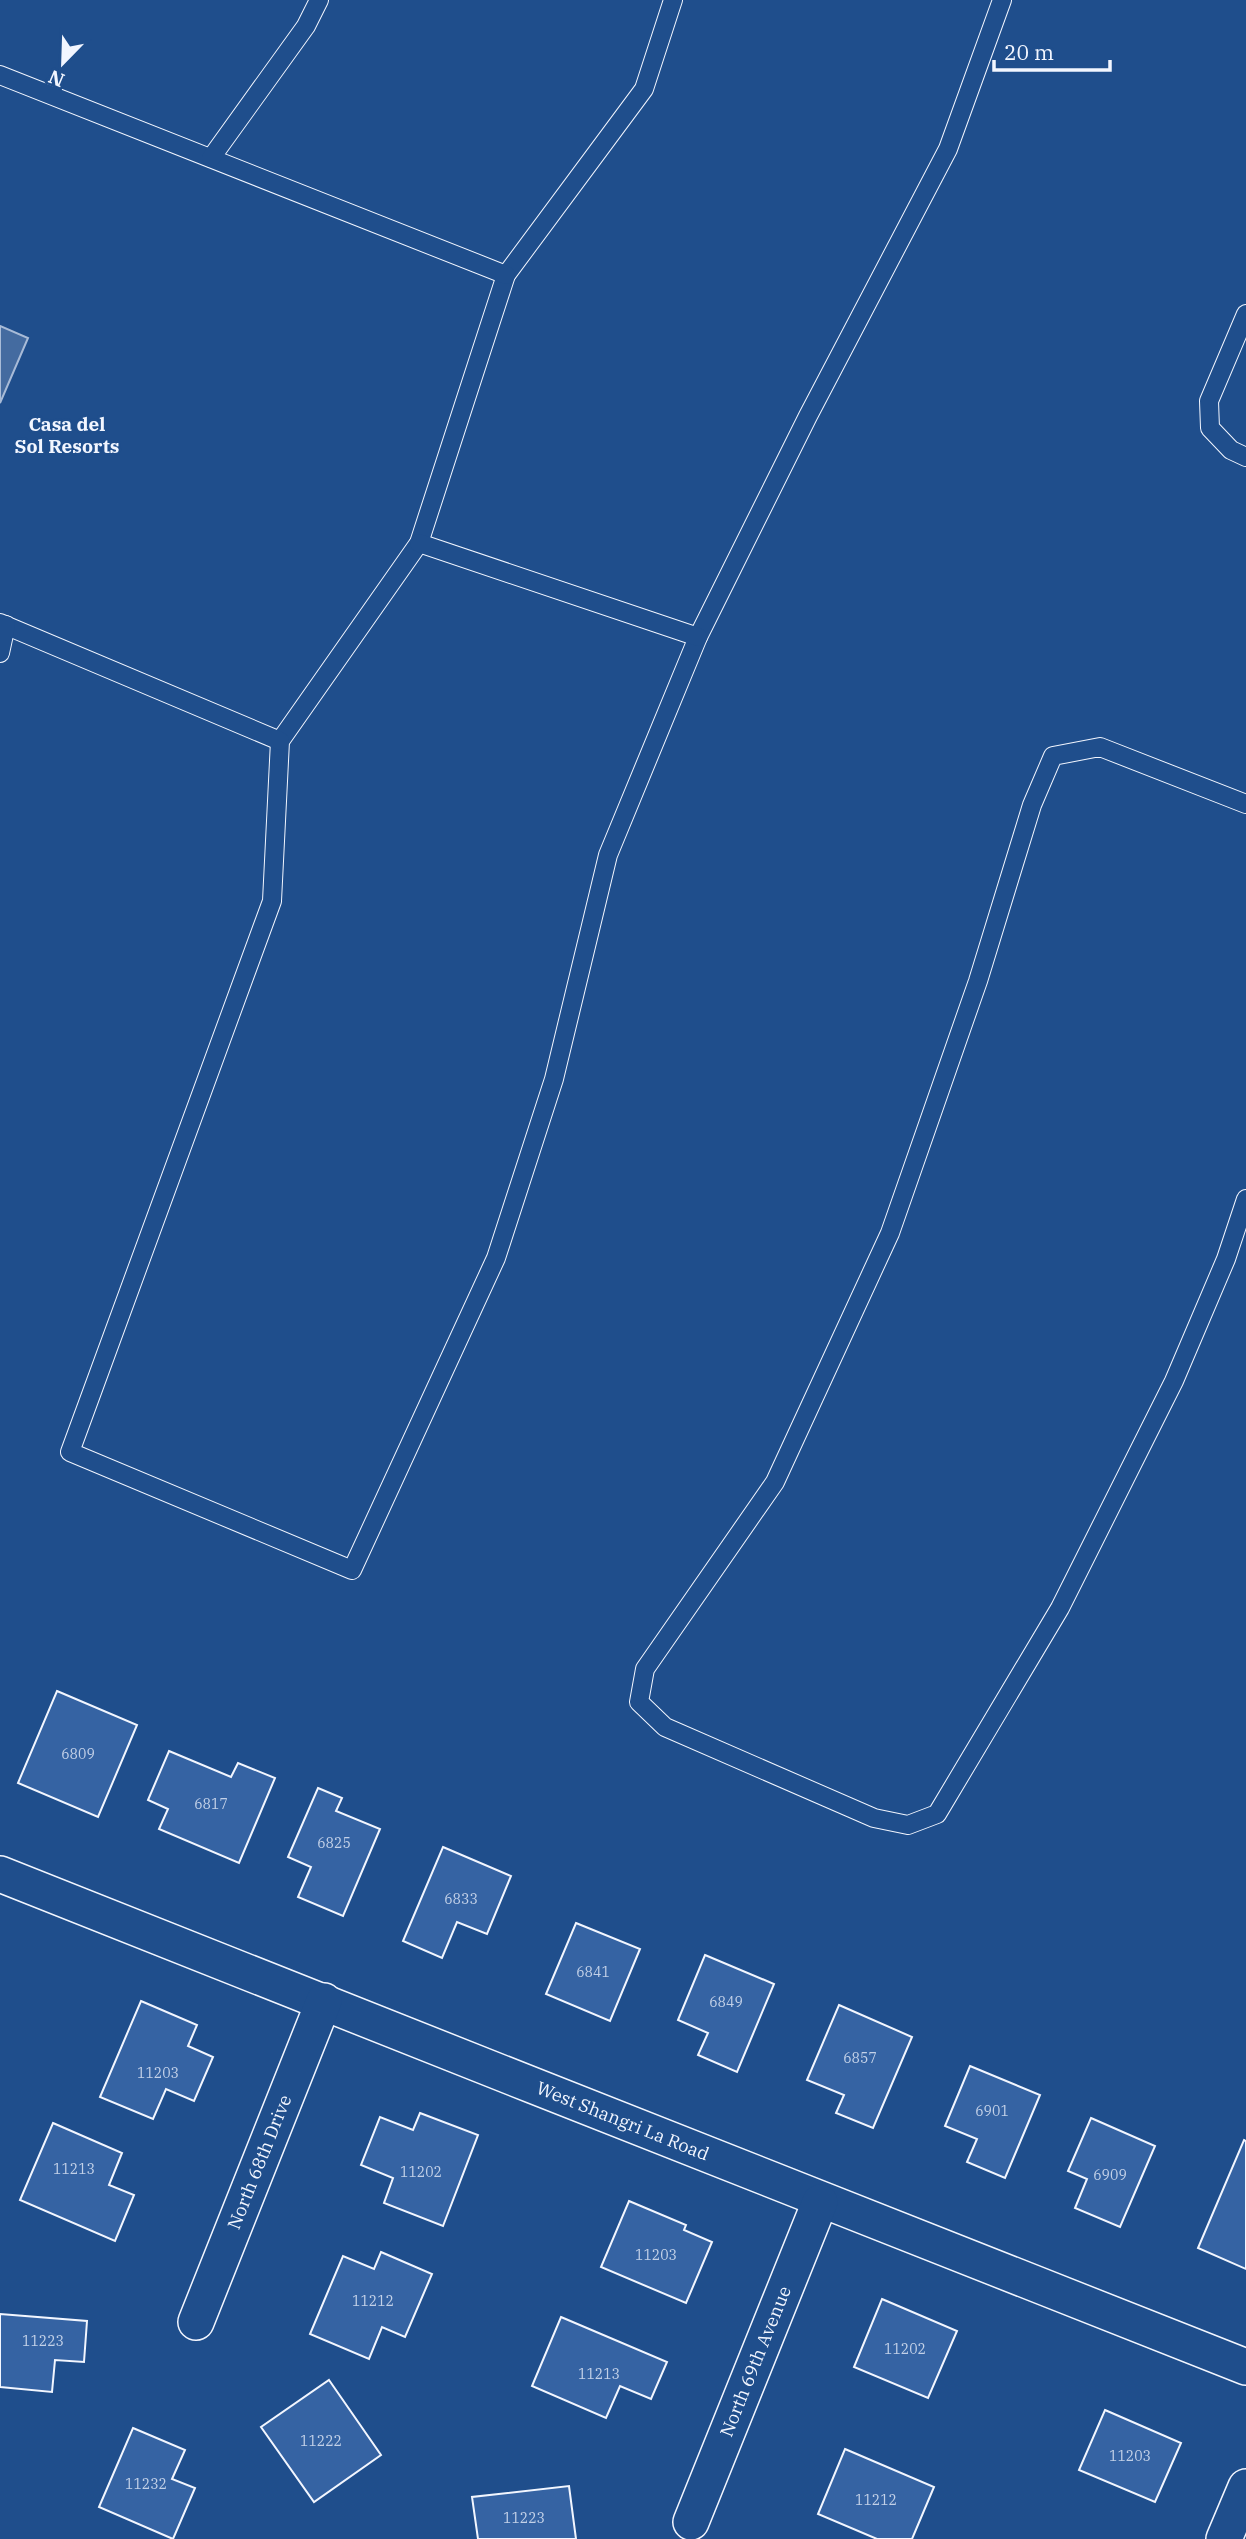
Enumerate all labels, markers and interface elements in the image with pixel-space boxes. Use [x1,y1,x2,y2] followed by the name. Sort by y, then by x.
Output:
[28,28,98,98] north arrow
[994,28,1110,72] scale bar
[1004,38,1054,66] text: 20 m
[45,65,68,93] text: N
[15,412,119,458] district label: Casa del Sol Resorts
[61,1745,95,1763] house number: 6809
[194,1795,228,1813] house number: 6817
[317,1834,351,1852] house number: 6825
[444,1890,478,1908] house number: 6833
[576,1963,610,1981] house number: 6841
[709,1993,743,2011] house number: 6849
[843,2049,877,2067] house number: 6857
[137,2064,179,2082] house number: 11203
[533,2076,713,2166] street label: West Shangri La Road
[222,2091,296,2233] street label: North 68th Drive
[975,2102,1009,2120] house number: 6901
[53,2160,95,2178] house number: 11213
[400,2163,442,2181] house number: 11202
[1093,2166,1127,2184] house number: 6909
[635,2246,677,2264] house number: 11203
[715,2283,796,2440] street label: North 69th Avenue
[352,2292,394,2310] house number: 11212
[22,2332,64,2350] house number: 11223
[884,2340,926,2358] house number: 11202
[578,2365,620,2383] house number: 11213
[300,2432,342,2450] house number: 11222
[1109,2447,1151,2465] house number: 11203
[125,2475,167,2493] house number: 11232
[855,2491,897,2509] house number: 11212
[503,2509,545,2527] house number: 11223

